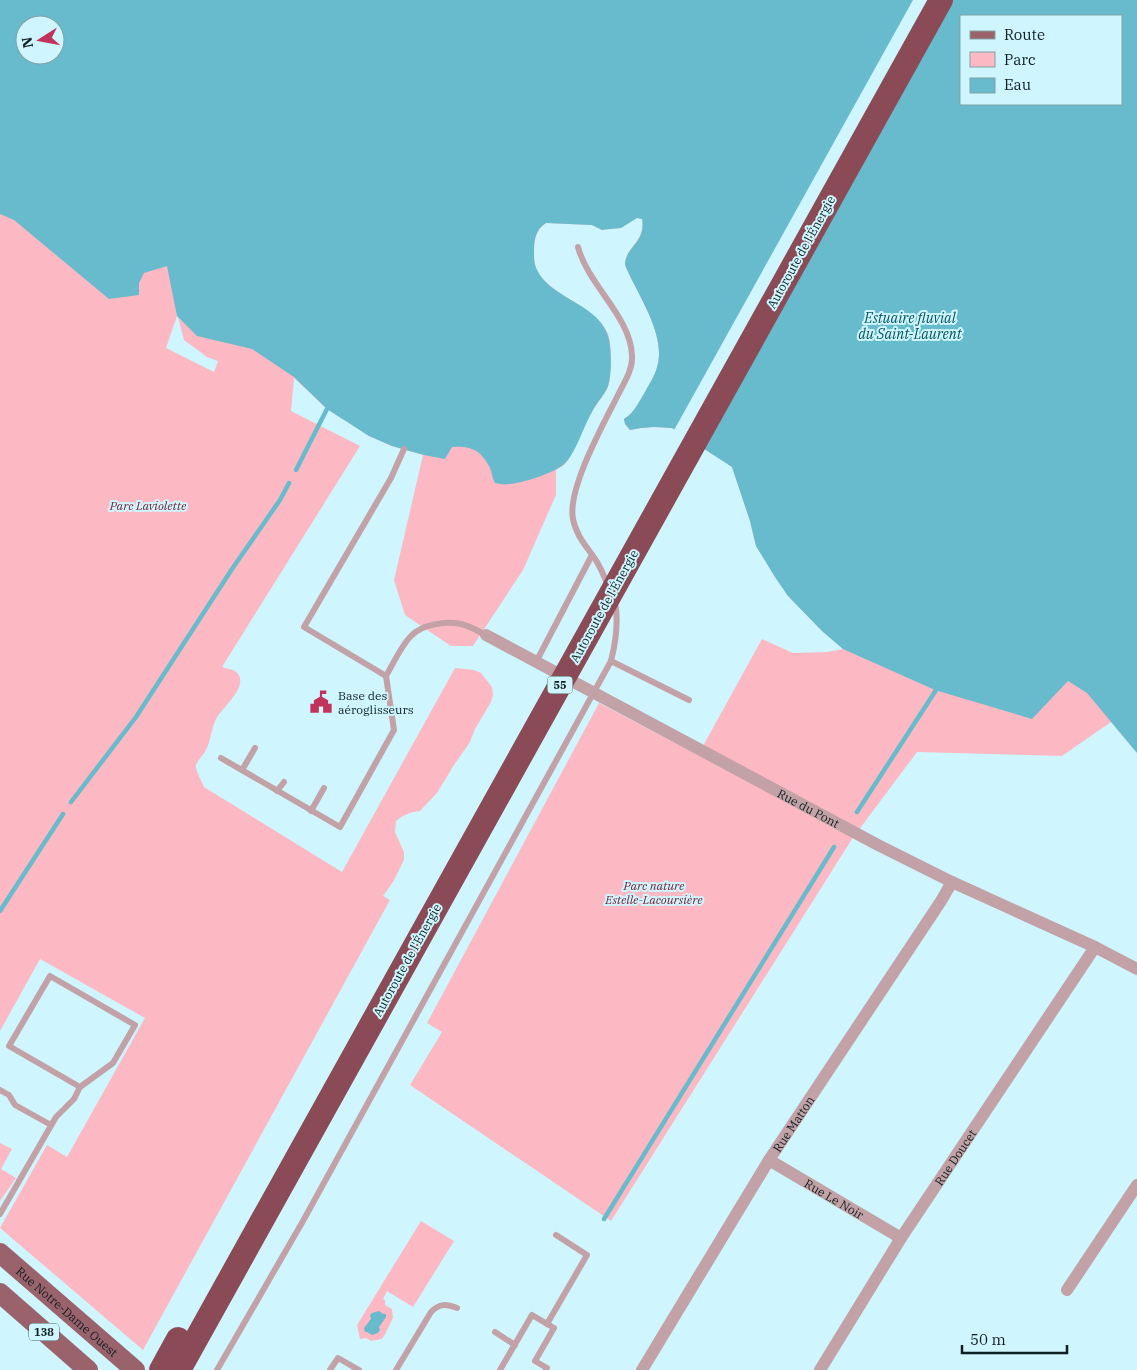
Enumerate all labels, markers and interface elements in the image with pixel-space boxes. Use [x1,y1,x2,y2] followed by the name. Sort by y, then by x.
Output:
[15,15,65,65] north arrow
[960,15,1122,105] legend
[1004,25,1045,44] text: Route
[17,35,37,50] text: N
[1004,50,1036,69] text: Parc
[1004,75,1031,94] text: Eau
[764,193,838,311] street label: Autoroute de l'Énergie
[858,309,963,343] water label: Estuaire fluvial du Saint-Laurent
[109,498,187,513] park label: Parc Laviolette
[567,547,641,665] street label: Autoroute de l'Énergie
[548,676,572,694] road number: 55
[338,688,414,717] place label: Base des aéroglisseurs
[308,689,334,715] public building icon: Base des aéroglisseurs
[775,785,842,831] street label: Rue du Pont
[604,878,703,907] park label: Parc nature Estelle-Lacoursière
[370,901,444,1019] street label: Autoroute de l'Énergie
[769,1092,817,1155] street label: Rue Matton
[931,1126,979,1188] street label: Rue Doucet
[802,1175,867,1222] street label: Rue Le Noir
[13,1263,121,1359] street label: Rue Notre-Dame Ouest
[962,1322,1067,1354] scale bar
[29,1324,59,1340] road number: 138
[970,1330,1006,1349] text: 50 m

